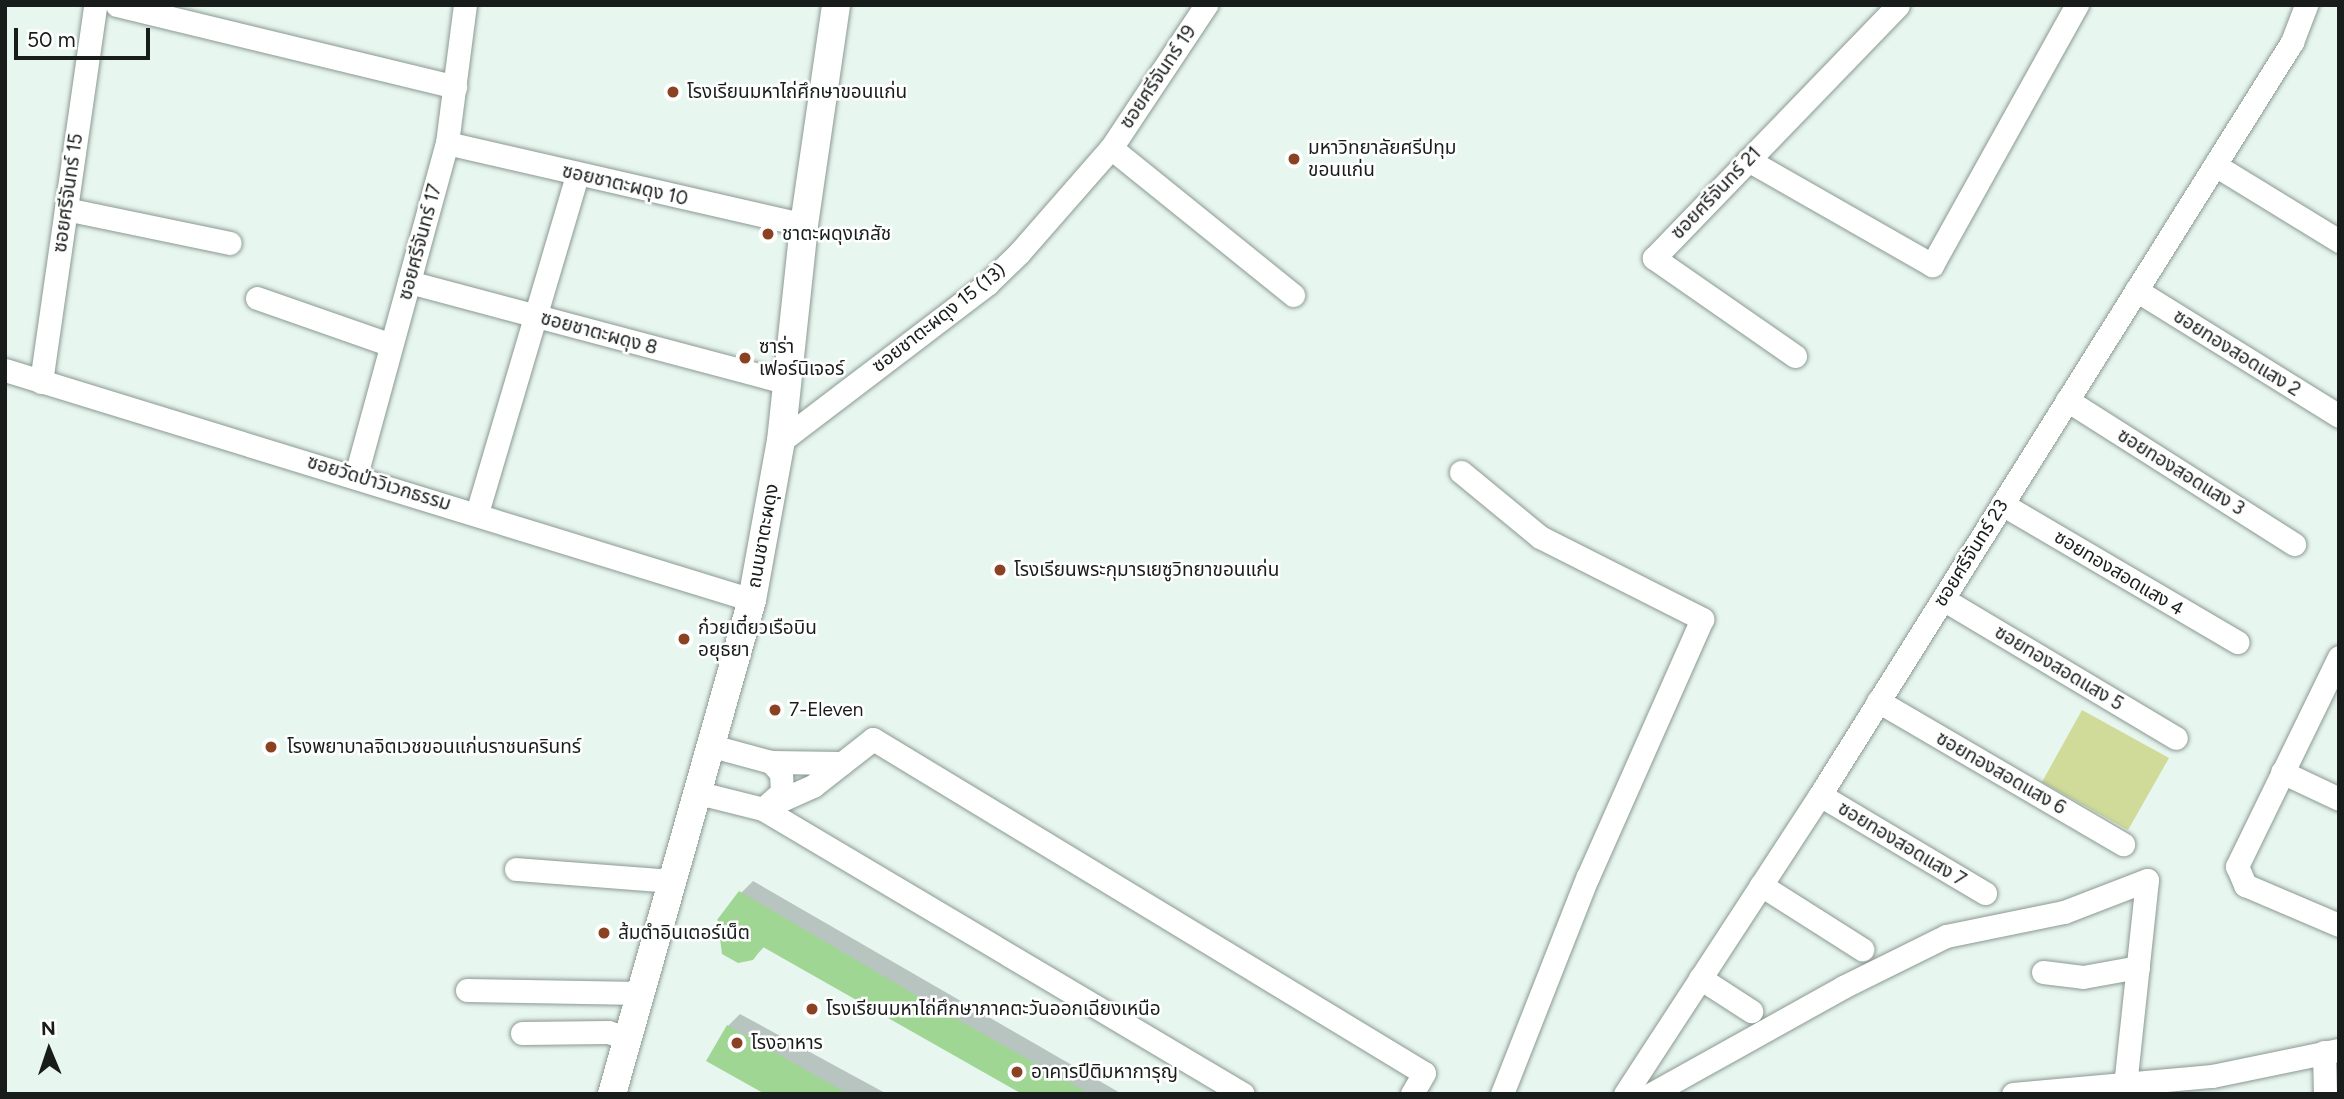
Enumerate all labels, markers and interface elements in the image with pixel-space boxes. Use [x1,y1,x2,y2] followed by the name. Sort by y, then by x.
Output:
[18,14,154,58] scale bar
[1115,21,1201,133] street label: ซอยศรีจันทร์ 19
[27,27,76,52] text: 50 m
[687,81,907,103] place label: โรงเรียนมหาไถ่ศึกษาขอนแก่น
[665,84,681,100] marker: โรงเรียนมหาไถ่ศึกษาขอนแก่น
[48,132,88,254] street label: ซอยศรีจันทร์ 15
[1308,137,1457,181] place label: มหาวิทยาลัยศรีปทุม ขอนแก่น
[1666,142,1766,244] street label: ซอยศรีจันทร์ 21
[1286,151,1302,167] marker: มหาวิทยาลัยศรีปทุม ขอนแก่น
[560,159,690,211] street label: ซอยชาตะผดุง 10
[394,181,446,303] street label: ซอยศรีจันทร์ 17
[782,223,891,245] place label: ชาตะผดุงเภสัช
[760,226,776,242] marker: ชาตะผดุงเภสัช
[868,259,1010,377] street label: ซอยชาตะผดุง 15 (13)
[2169,305,2305,401] street label: ซอยทองสอดแสง 2
[538,306,660,360] street label: ซอยชาตะผดุง 8
[759,336,844,380] place label: ซาร่า เฟอร์นิเจอร์
[737,350,753,366] marker: ซาร่า เฟอร์นิเจอร์
[2113,424,2249,520] street label: ซอยทองสอดแสง 3
[304,450,454,516] street label: ซอยวัดป่าวิเวกธรรม
[743,482,783,590] street label: ถนนชาตะผดุง
[1929,495,2013,611] street label: ซอยศรีจันทร์ 23
[2050,525,2188,621] street label: ซอยทองสอดแสง 4
[1014,559,1279,581] place label: โรงเรียนพระกุมารเยซูวิทยาขอนแก่น
[992,562,1008,578] marker: โรงเรียนพระกุมารเยซูวิทยาขอนแก่น
[698,617,817,661] place label: ก๋วยเตี๋ยวเรือบิน อยุธยา
[1990,621,2128,715] street label: ซอยทองสอดแสง 5
[676,631,692,647] marker: ก๋วยเตี๋ยวเรือบิน อยุธยา
[789,699,863,721] place label: 7-Eleven
[767,702,783,718] marker: 7-Eleven
[1932,727,2070,819] street label: ซอยทองสอดแสง 6
[287,736,581,758] place label: โรงพยาบาลจิตเวชขอนแก่นราชนครินทร์
[261,737,281,757] marker: โรงพยาบาลจิตเวชขอนแก่นราชนครินทร์
[1834,797,1970,891] street label: ซอยทองสอดแสง 7
[618,922,750,944] place label: ส้มตำอินเตอร์เน็ต
[596,925,612,941] marker: ส้มตำอินเตอร์เน็ต
[826,998,1161,1020] place label: โรงเรียนมหาไถ่ศึกษาภาคตะวันออกเฉียงเหนือ
[804,1001,820,1017] marker: โรงเรียนมหาไถ่ศึกษาภาคตะวันออกเฉียงเหนือ
[14,1015,84,1085] north arrow
[41,1017,56,1040] text: N
[751,1032,823,1054] place label: โรงอาหาร
[729,1035,745,1051] marker: โรงอาหาร
[1031,1061,1178,1083] place label: อาคารปีติมหาการุญ
[1009,1064,1025,1080] marker: อาคารปีติมหาการุญ

